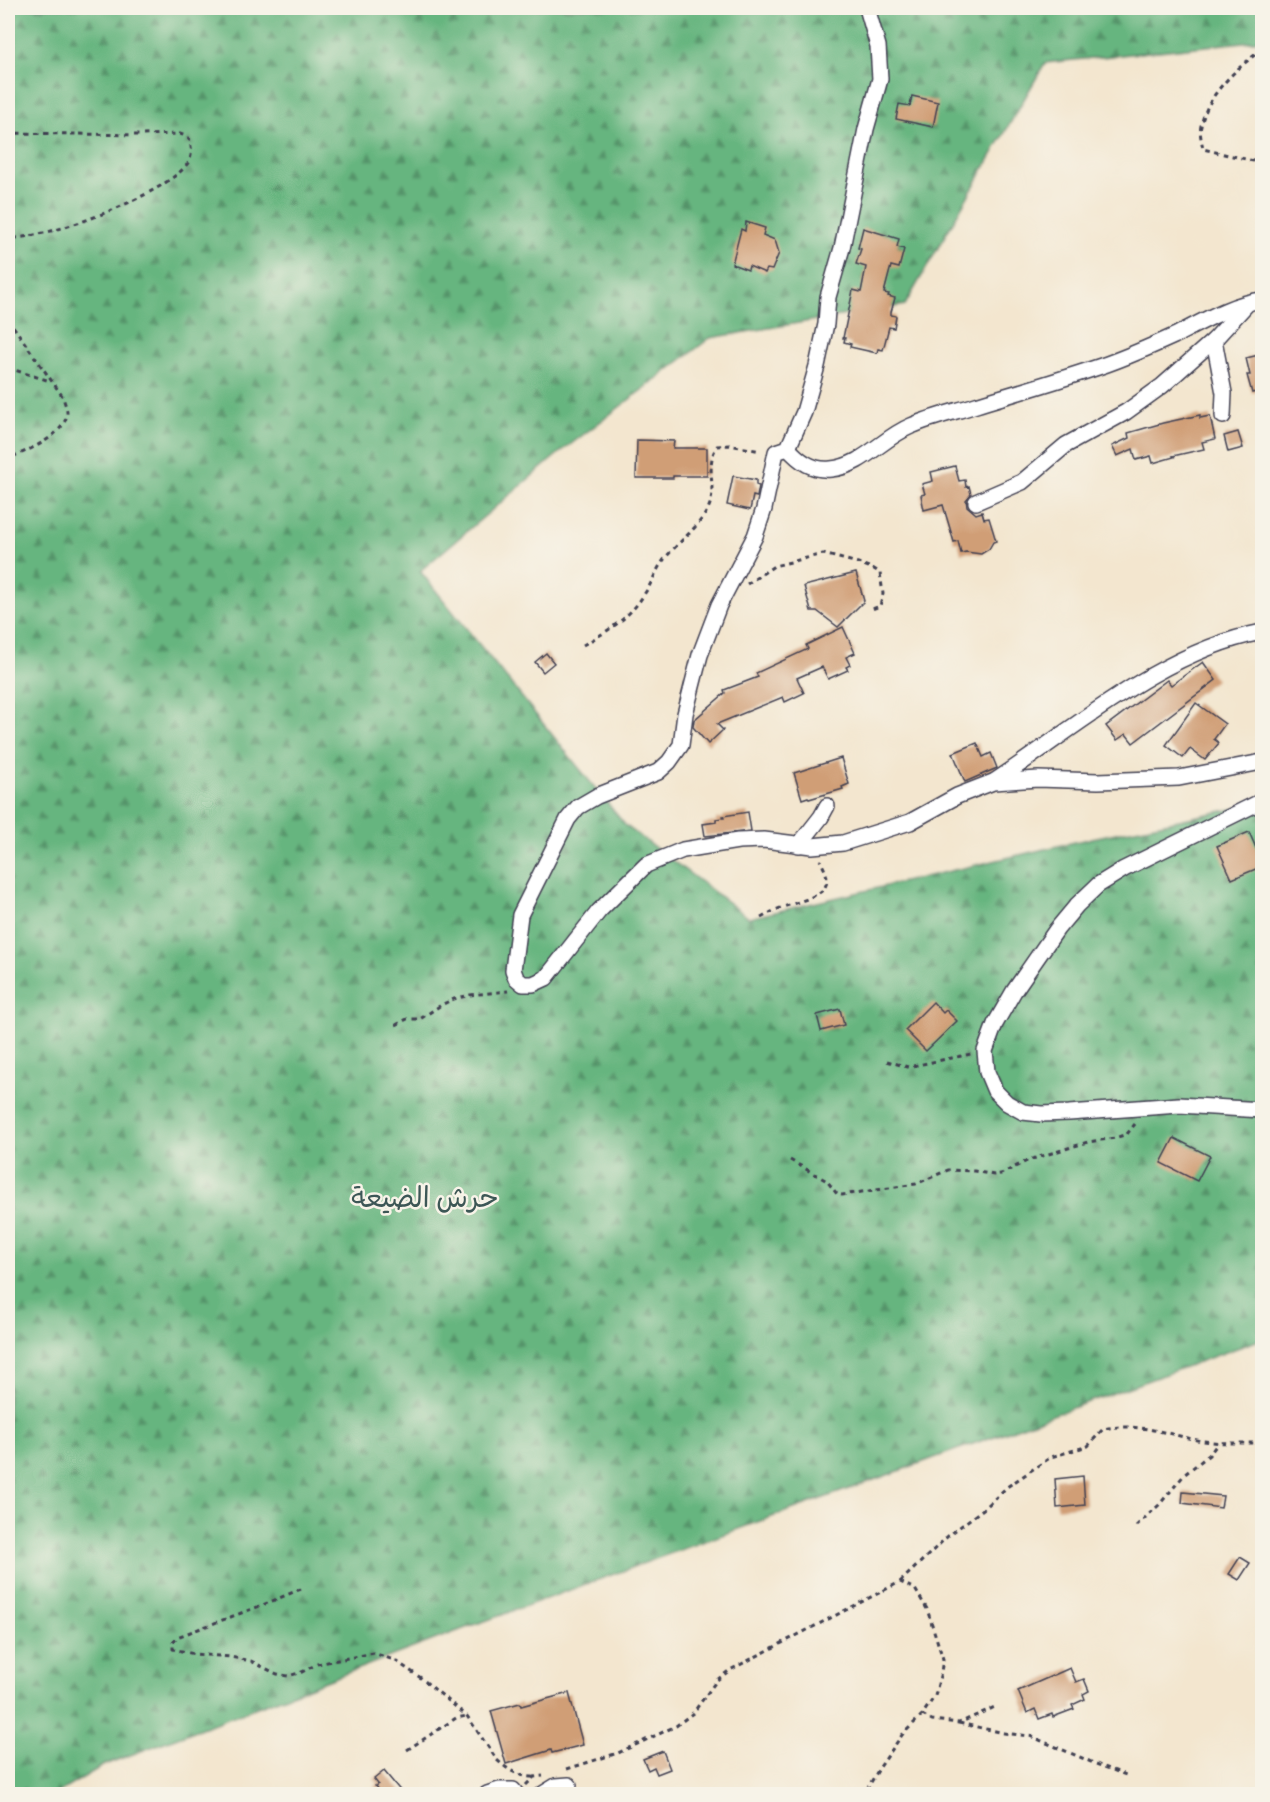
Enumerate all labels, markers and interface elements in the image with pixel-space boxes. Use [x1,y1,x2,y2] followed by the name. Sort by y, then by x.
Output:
[351,1180,499,1215] park label: حرش الضيعة

